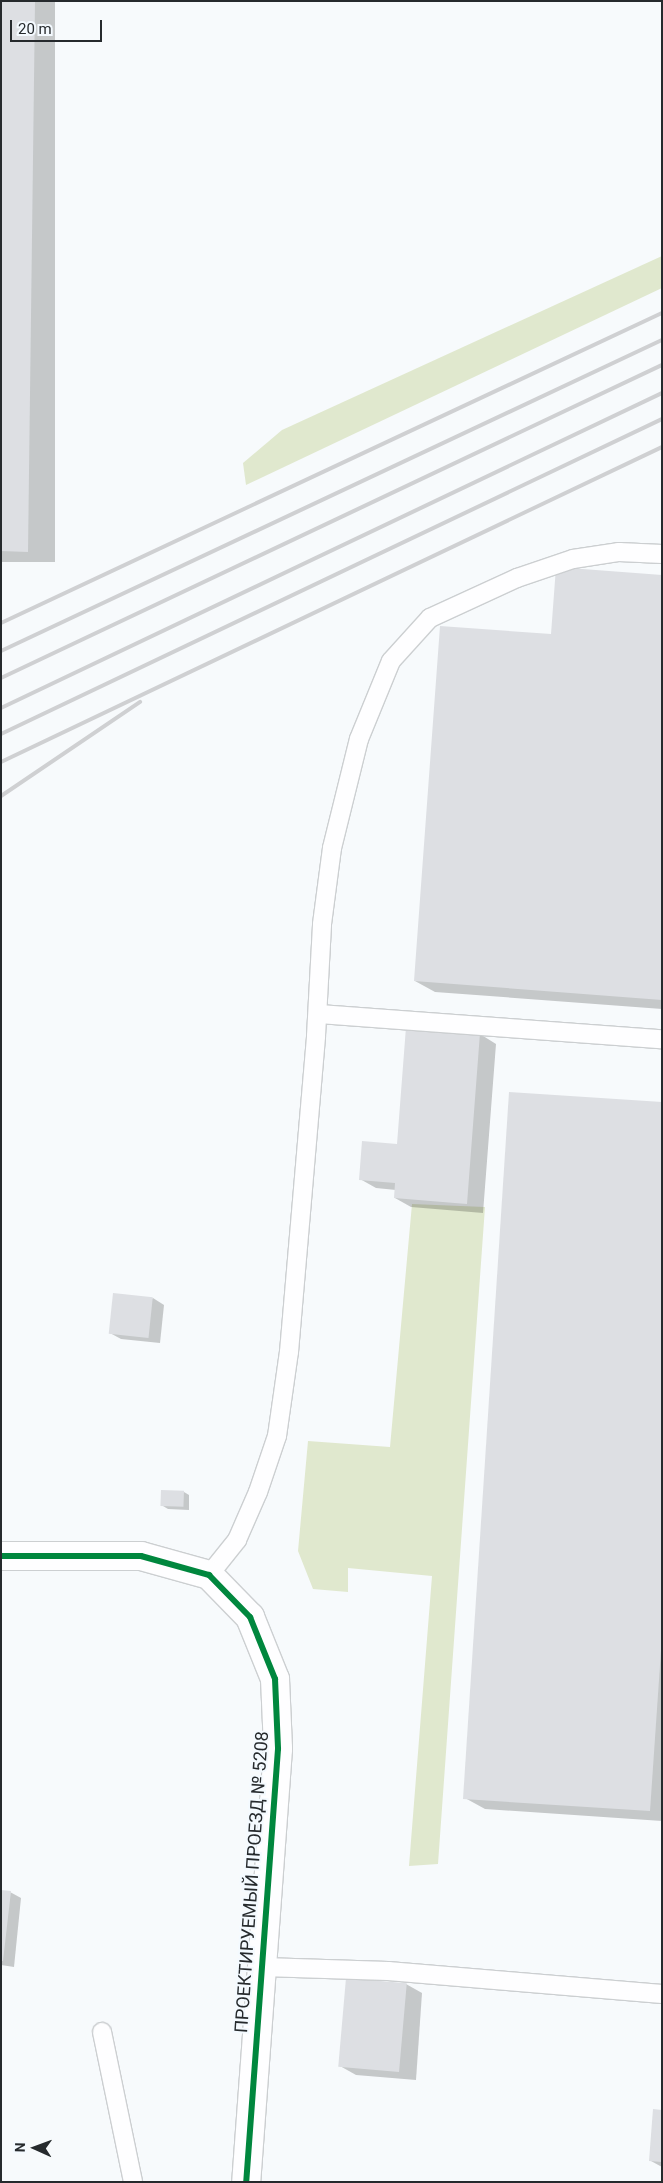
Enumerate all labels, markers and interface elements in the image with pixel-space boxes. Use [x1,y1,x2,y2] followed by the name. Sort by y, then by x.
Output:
[12,10,105,42] scale bar
[18,20,52,38] text: 20 m
[231,1730,273,2034] street label: ПРОЕКТИРУЕМЫЙ ПРОЕЗД № 5208
[10,2123,60,2173] north arrow
[12,2142,28,2153] text: N

